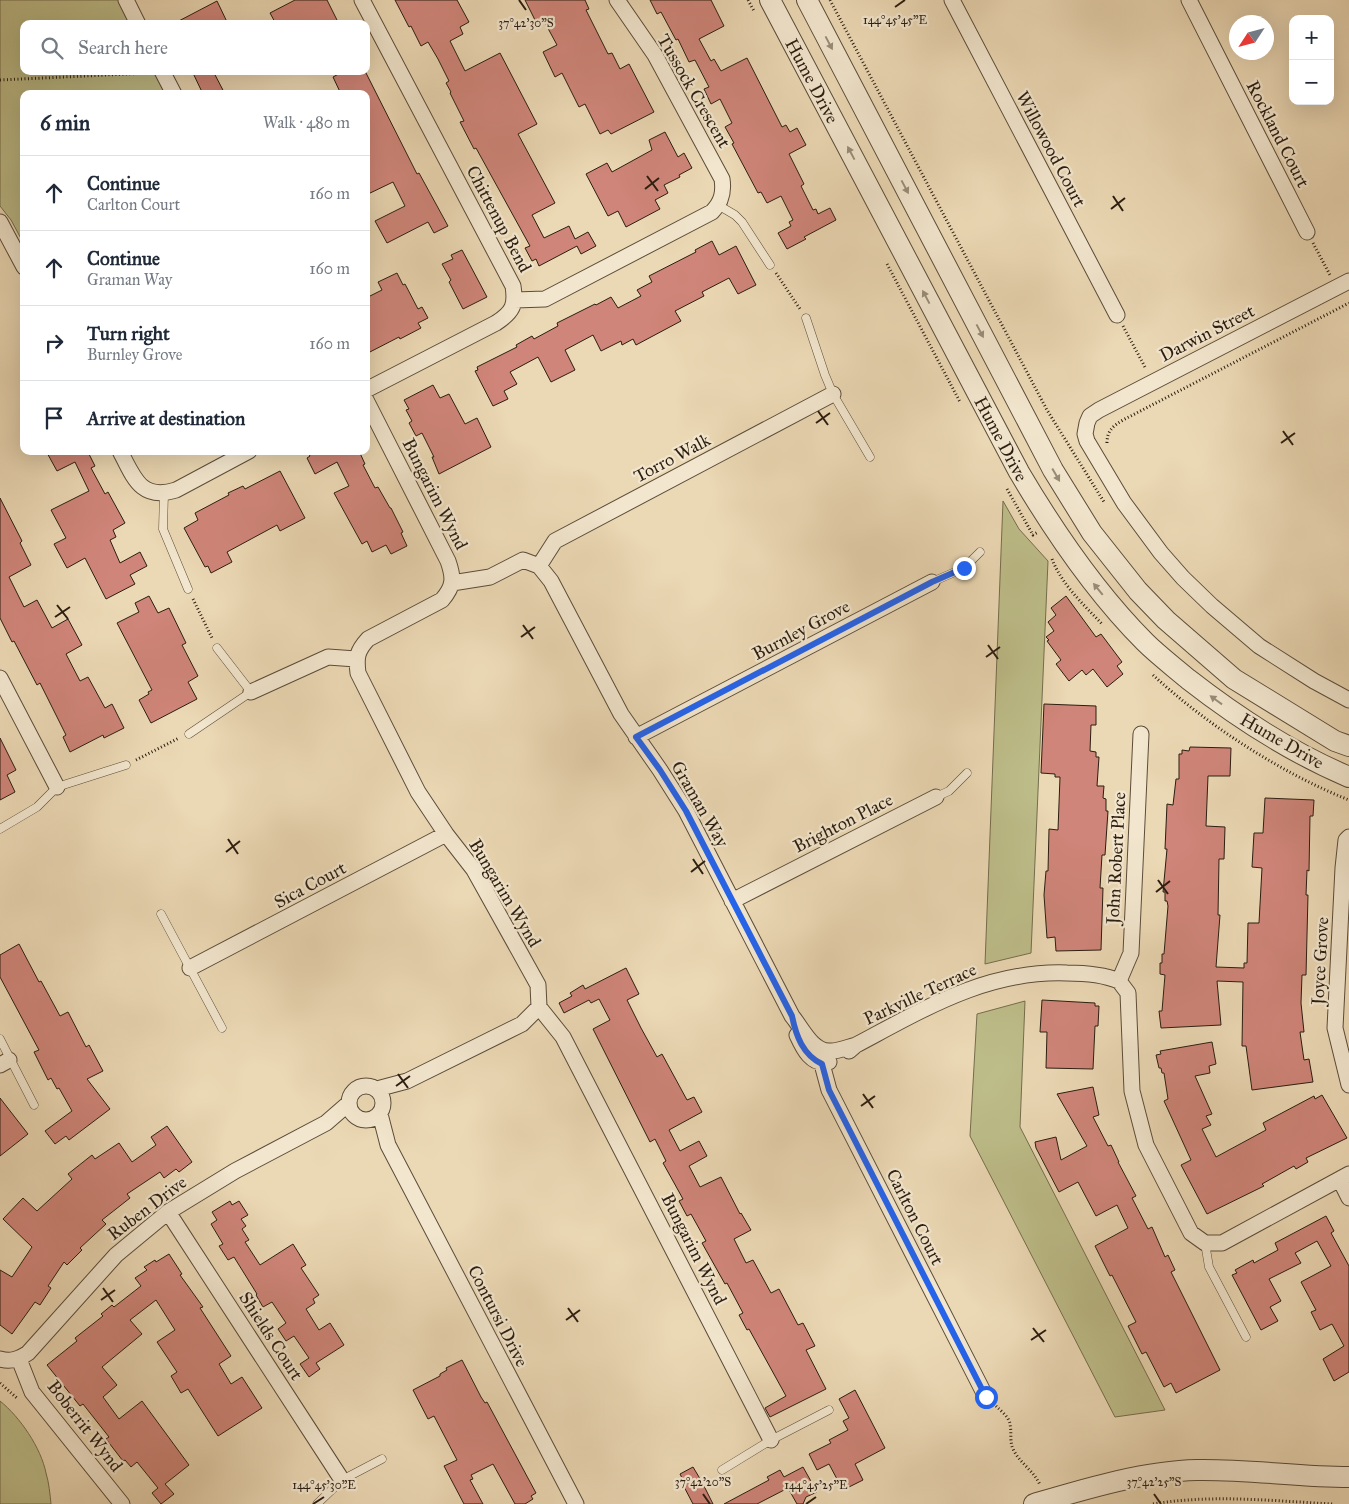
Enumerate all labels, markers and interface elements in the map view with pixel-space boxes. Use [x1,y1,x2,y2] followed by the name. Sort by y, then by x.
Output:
[863,13,927,27] text: 144°45'45"E
[1229,15,1274,60] north arrow
[1289,15,1334,105] map controls
[1289,15,1334,60] button: +
[498,16,554,30] text: 37°42'30"S
[20,20,370,75] search box
[652,30,736,152] street label: Tussock Crescent
[38,34,66,62] icon: search
[780,35,844,127] street label: Hume Drive
[78,36,168,59] text: Search here
[825,36,833,50] one-way arrow
[1289,60,1334,105] button: −
[1242,77,1315,192] street label: Rockland Court
[1011,87,1091,211] street label: Willowood Court
[40,110,90,136] text: 6 min
[263,113,350,132] text: Walk · 480 m
[847,146,855,161] one-way arrow
[462,162,536,276] street label: Chittenup Bend
[87,172,160,195] text: Continue
[40,179,68,207] icon: ahead
[901,180,909,194] one-way arrow
[309,184,350,203] text: 160 m
[87,195,180,214] text: Carlton Court
[87,247,160,270] text: Continue
[40,254,68,282] icon: ahead
[309,259,350,278] text: 160 m
[87,270,172,289] text: Graman Way
[922,290,930,304] one-way arrow
[1156,299,1259,366] street label: Darwin Street
[87,322,170,345] text: Turn right
[976,324,984,338] one-way arrow
[40,329,68,357] icon: right
[309,334,350,353] text: 160 m
[87,345,182,364] text: Burnley Grove
[969,393,1033,485] street label: Hume Drive
[40,404,68,432] icon: arrive
[87,407,245,430] text: Arrive at destination
[630,428,715,487] street label: Torro Walk
[397,435,472,554] street label: Bungarim Wynd
[1051,468,1060,481] one-way arrow
[953,557,976,580] route end
[1093,583,1104,596] one-way arrow
[748,595,854,665] street label: Burnley Grove
[1210,695,1223,706] one-way arrow
[1236,708,1328,774] street label: Hume Drive
[667,757,734,852] street label: Graman Way
[789,788,897,858] street label: Brighton Place
[1101,791,1131,927] street label: John Robert Place
[463,835,546,951] street label: Bungarim Wynd
[270,857,350,913] street label: Sica Court
[1307,916,1334,1008] street label: Joyce Grove
[860,958,980,1030] street label: Parkville Terrace
[881,1165,949,1269] street label: Carlton Court
[103,1171,191,1245] street label: Ruben Drive
[656,1190,731,1309] street label: Bungarim Wynd
[463,1262,533,1370] street label: Contursi Drive
[234,1288,308,1385] street label: Shields Court
[42,1376,128,1476] street label: Boberrit Wynd
[975,1386,998,1409] route start
[675,1475,731,1489] text: 37°42'20"S
[1126,1475,1182,1489] text: 37°42'25"S
[292,1478,356,1492] text: 144°45'30"E
[784,1478,848,1492] text: 144°45'25"E

